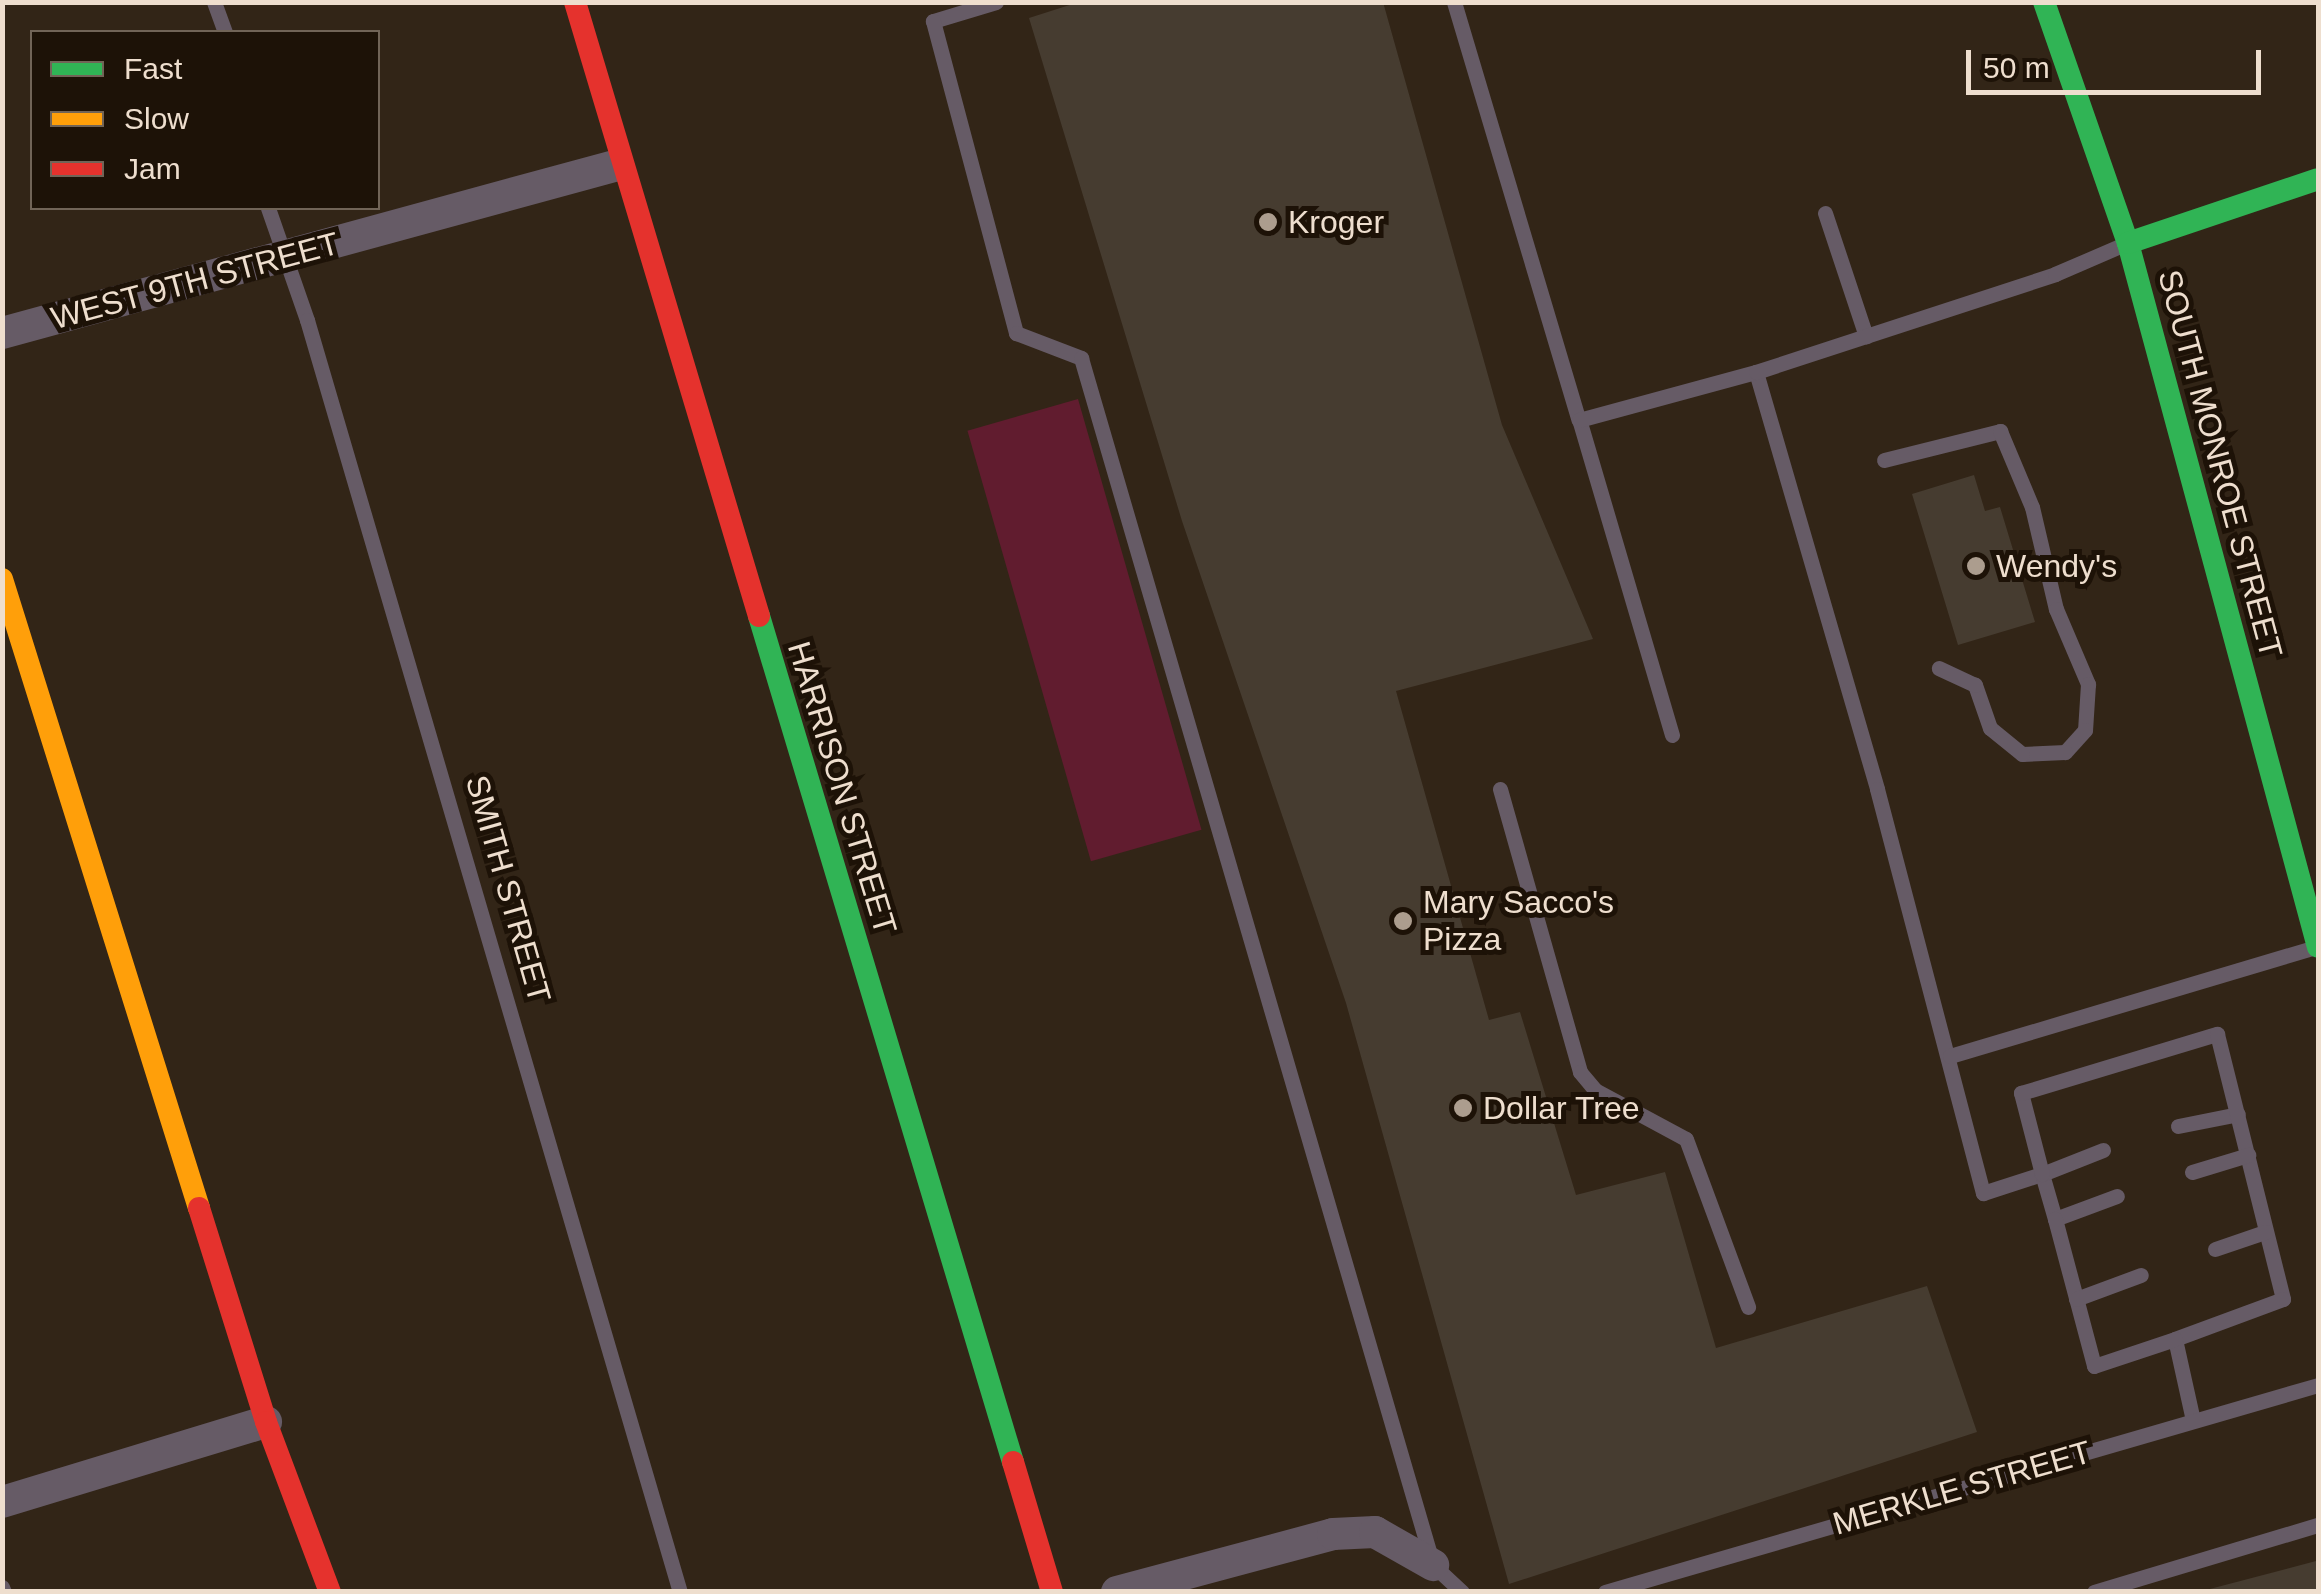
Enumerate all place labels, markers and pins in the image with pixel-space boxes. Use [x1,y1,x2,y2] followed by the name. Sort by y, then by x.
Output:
[1288,203,1384,241] place label: Kroger
[1257,211,1279,233] marker: Kroger
[1996,547,2117,585] place label: Wendy's
[1965,555,1987,577] marker: Wendy's
[1423,884,1614,959] place label: Mary Sacco's Pizza
[1392,910,1414,932] marker: Mary Sacco's Pizza
[1483,1089,1640,1127] place label: Dollar Tree
[1452,1097,1474,1119] marker: Dollar Tree

